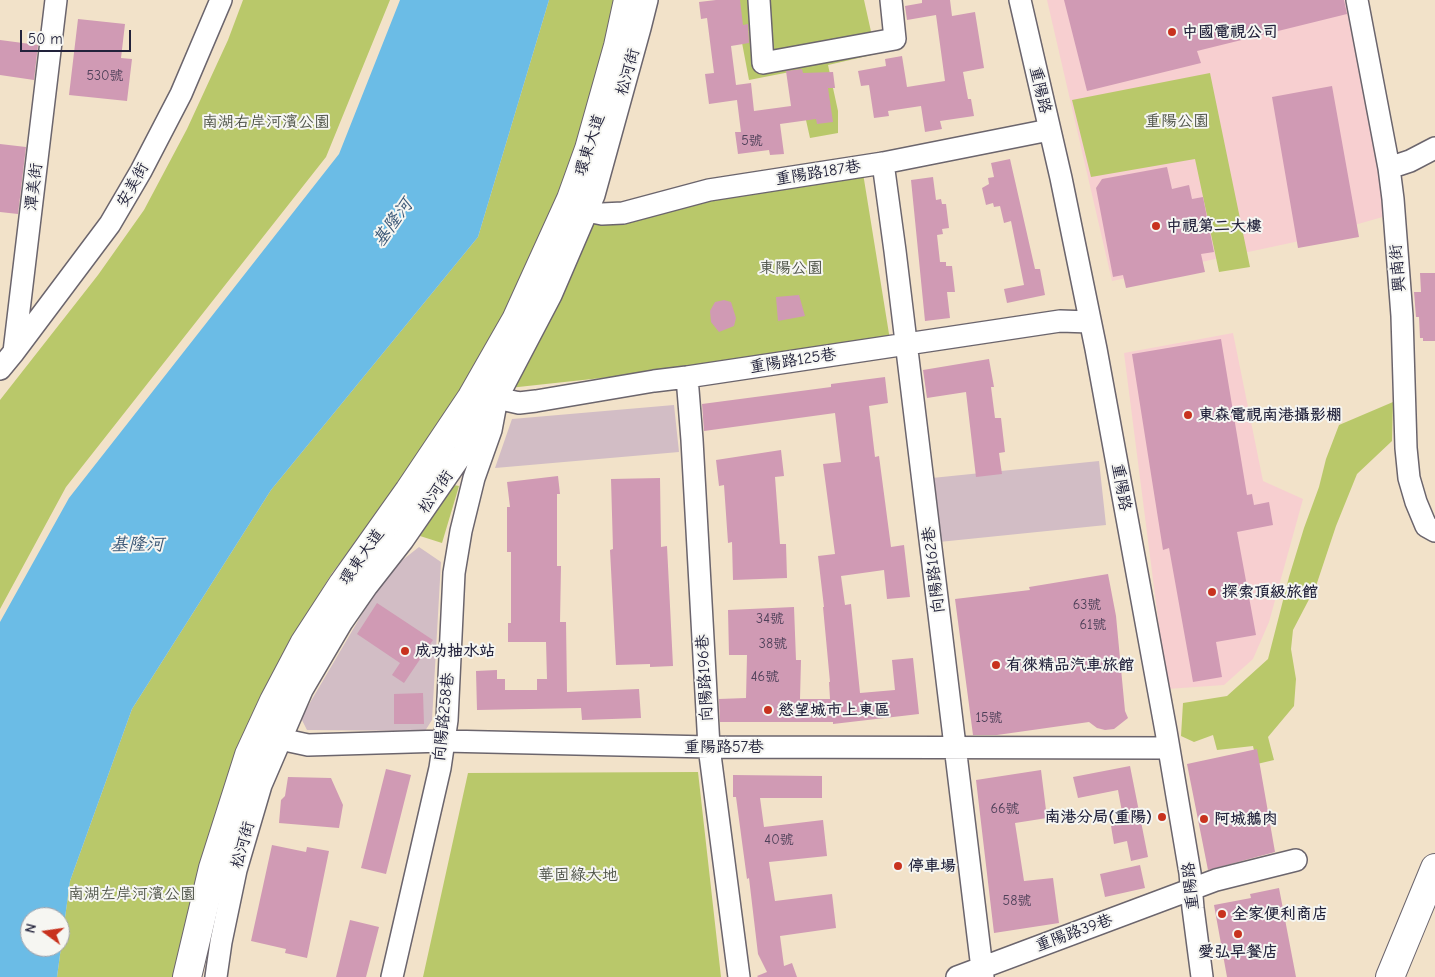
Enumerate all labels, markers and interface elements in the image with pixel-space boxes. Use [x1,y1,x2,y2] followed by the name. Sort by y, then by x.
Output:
[22,20,134,52] scale bar
[1182,22,1278,42] place label: 中國電視公司
[1166,26,1178,38] marker: 中國電視公司
[28,30,63,48] text: 50 m
[612,46,644,98] street label: 松河街
[1025,64,1055,116] street label: 重陽路
[86,68,124,84] house number: 530號
[1145,111,1209,131] park label: 重陽公園
[202,112,330,132] park label: 南湖右岸河濱公園
[571,112,609,178] street label: 環東大道
[741,133,763,149] house number: 5號
[774,157,862,189] street label: 重陽路187巷
[113,159,153,211] street label: 安美街
[22,162,46,212] street label: 潭美街
[368,195,418,251] water label: 基隆河
[1166,216,1262,236] place label: 中視第二大樓
[1150,220,1162,232] marker: 中視第二大樓
[1386,243,1410,293] street label: 興南街
[759,258,823,278] park label: 東陽公園
[748,345,838,377] street label: 重陽路125巷
[1198,405,1342,425] place label: 東森電視南港攝影棚
[1182,409,1194,421] marker: 東森電視南港攝影棚
[1107,462,1135,512] street label: 重陽路
[414,467,458,517] street label: 松河街
[336,525,388,589] street label: 環東大道
[919,525,949,615] street label: 向陽路162巷
[110,534,164,556] water label: 基隆河
[1222,582,1318,602] place label: 探索頂級旅館
[1206,586,1218,598] marker: 探索頂級旅館
[1073,597,1101,613] house number: 63號
[756,611,784,627] house number: 34號
[1079,617,1107,633] house number: 61號
[693,634,717,722] street label: 向陽路196巷
[759,636,787,652] house number: 38號
[415,641,495,661] place label: 成功抽水站
[399,645,411,657] marker: 成功抽水站
[1006,655,1134,675] place label: 有徠精品汽車旅館
[990,659,1002,671] marker: 有徠精品汽車旅館
[751,669,779,685] house number: 46號
[430,672,458,762] street label: 向陽路258巷
[778,700,890,720] place label: 慾望城市上東區
[762,704,774,716] marker: 慾望城市上東區
[975,710,1003,726] house number: 15號
[684,737,764,757] street label: 重陽路57巷
[990,801,1020,817] house number: 66號
[1045,807,1152,827] place label: 南港分局(重陽)
[1214,809,1278,829] place label: 阿城鵝肉
[1156,811,1168,823] marker: 南港分局(重陽)
[1198,813,1210,825] marker: 阿城鵝肉
[227,819,259,871] street label: 松河街
[764,832,794,848] house number: 40號
[908,856,956,876] place label: 停車場
[892,860,904,872] marker: 停車場
[1179,861,1203,911] street label: 重陽路
[538,865,618,885] park label: 華固綠大地
[68,884,196,904] park label: 南湖左岸河濱公園
[1003,893,1031,909] house number: 58號
[1232,904,1328,924] place label: 全家便利商店
[20,907,70,957] north arrow
[1216,908,1228,920] marker: 全家便利商店
[1033,910,1115,956] street label: 重陽路39巷
[22,922,40,935] text: N
[1232,928,1244,940] marker: 愛弘早餐店
[1198,942,1278,962] place label: 愛弘早餐店

